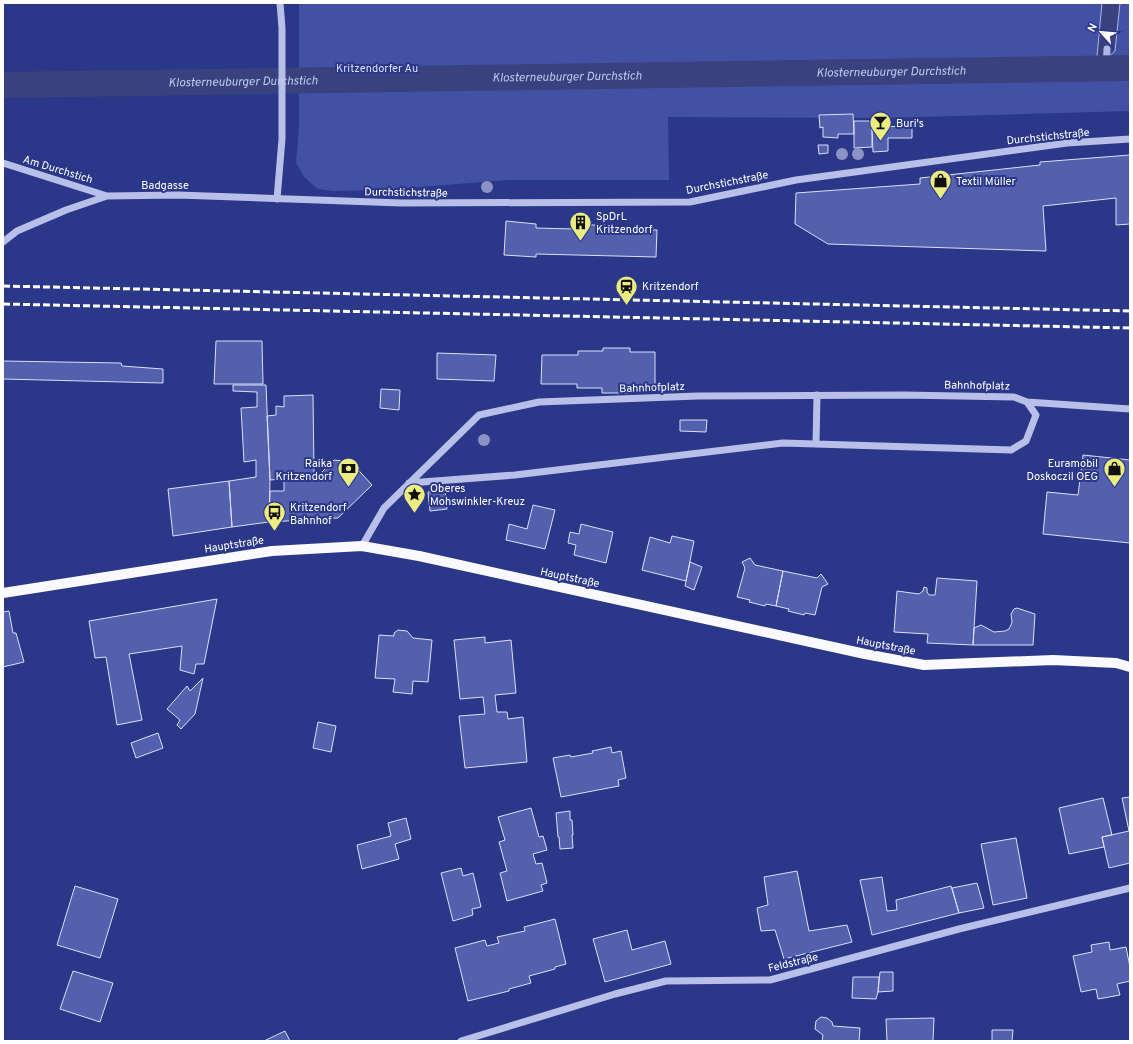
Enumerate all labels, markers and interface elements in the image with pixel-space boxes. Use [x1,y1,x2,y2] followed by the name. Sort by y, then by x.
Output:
[1081,12,1121,52] north arrow
[1085,21,1101,35] text: N
[336,62,418,76] park label: Kritzendorfer Au
[816,63,966,82] water label: Klosterneuburger Durchstich
[492,68,642,87] water label: Klosterneuburger Durchstich
[168,73,318,92] water label: Klosterneuburger Durchstich
[867,110,893,143] bar icon: Buri's
[896,117,924,131] place label: Buri's
[1006,126,1090,148] street label: Durchstichstraße
[21,153,94,187] street label: Am Durchstich
[685,168,770,198] street label: Durchstichstraße
[928,168,954,201] shop icon: Textil Müller
[956,175,1017,189] place label: Textil Müller
[141,179,189,193] street label: Badgasse
[364,185,448,201] street label: Durchstichstraße
[568,209,594,242] building icon: SpDrL Kritzendorf
[596,210,653,237] place label: SpDrL Kritzendorf
[613,273,639,306] station icon: Kritzendorf
[642,280,699,294] place label: Kritzendorf
[944,378,1010,394] street label: Bahnhofplatz
[619,380,685,396] street label: Bahnhofplatz
[335,456,361,489] bank icon: Raika Kritzendorf
[1101,456,1127,489] shop icon: Euramobil Doskoczil OEG
[276,457,332,484] place label: Raika Kritzendorf
[1027,457,1098,484] place label: Euramobil Doskoczil OEG
[402,481,428,514] place icon: Oberes Mohswinkler-Kreuz
[430,482,525,509] place label: Oberes Mohswinkler-Kreuz
[262,500,288,533] bus stop icon: Kritzendorf Bahnhof
[290,501,347,528] place label: Kritzendorf Bahnhof
[203,533,265,557] street label: Hauptstraße
[539,565,601,591] street label: Hauptstraße
[855,633,917,659] street label: Hauptstraße
[767,950,820,976] street label: Feldstraße

